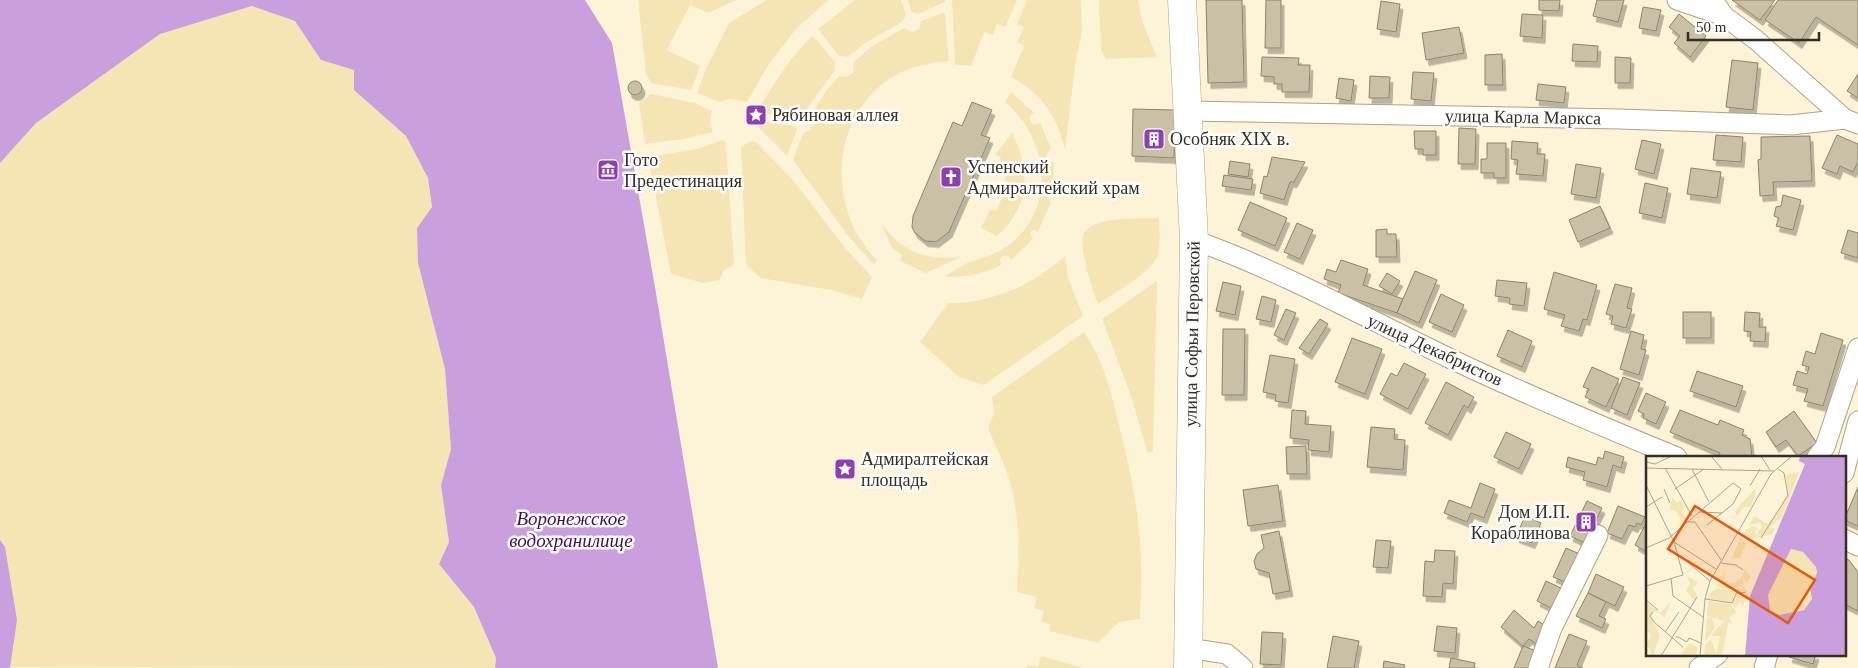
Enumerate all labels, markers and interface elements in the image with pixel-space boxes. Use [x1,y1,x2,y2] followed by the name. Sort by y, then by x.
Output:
[1688,10,1819,42] scale bar
[1696,19,1727,35] text: 50 m
[744,103,768,127] place icon: Рябиновая аллея
[772,105,898,125] place label: Рябиновая аллея
[1445,106,1601,128] street label: улица Карла Маркса
[1142,127,1166,151] building icon: Особняк XIX в.
[1170,129,1290,149] place label: Особняк XIX в.
[624,150,742,191] place label: Гото Предестинация
[967,157,1140,198] place label: Успенский Адмиралтейский храм
[596,158,620,182] museum icon: Гото Предестинация
[939,165,963,189] church icon: Успенский Адмиралтейский храм
[1180,241,1204,427] street label: улица Софьи Перовской
[1364,310,1506,390] street label: улица Декабристов
[861,449,989,490] place label: Адмиралтейская площадь
[1646,456,1846,656] inset map
[833,457,857,481] place icon: Адмиралтейская площадь
[1471,502,1570,543] place label: Дом И.П. Кораблинова
[509,508,633,551] water label: Воронежское водохранилище
[1574,510,1598,534] building icon: Дом И.П. Кораблинова

